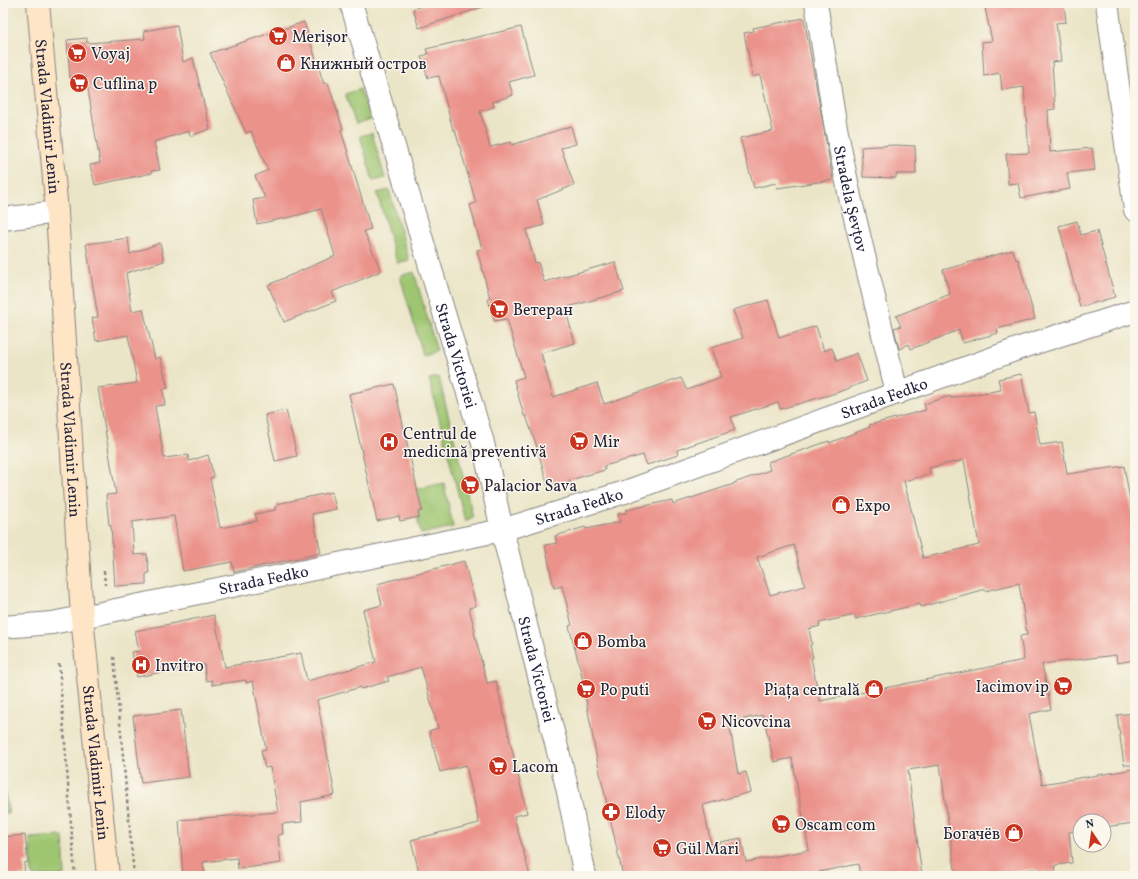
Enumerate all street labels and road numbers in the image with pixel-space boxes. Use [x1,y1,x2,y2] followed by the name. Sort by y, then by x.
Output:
[28,38,64,195] street label: Strada Vladimir Lenin
[827,144,872,255] street label: Stradela Șevțov
[429,301,481,412] street label: Strada Victoriei
[53,361,85,518] street label: Strada Vladimir Lenin
[838,374,931,425] street label: Strada Fedko
[533,484,626,532] street label: Strada Fedko
[217,561,311,601] street label: Strada Fedko
[511,614,559,725] street label: Strada Victoriei
[76,684,113,841] street label: Strada Vladimir Lenin

